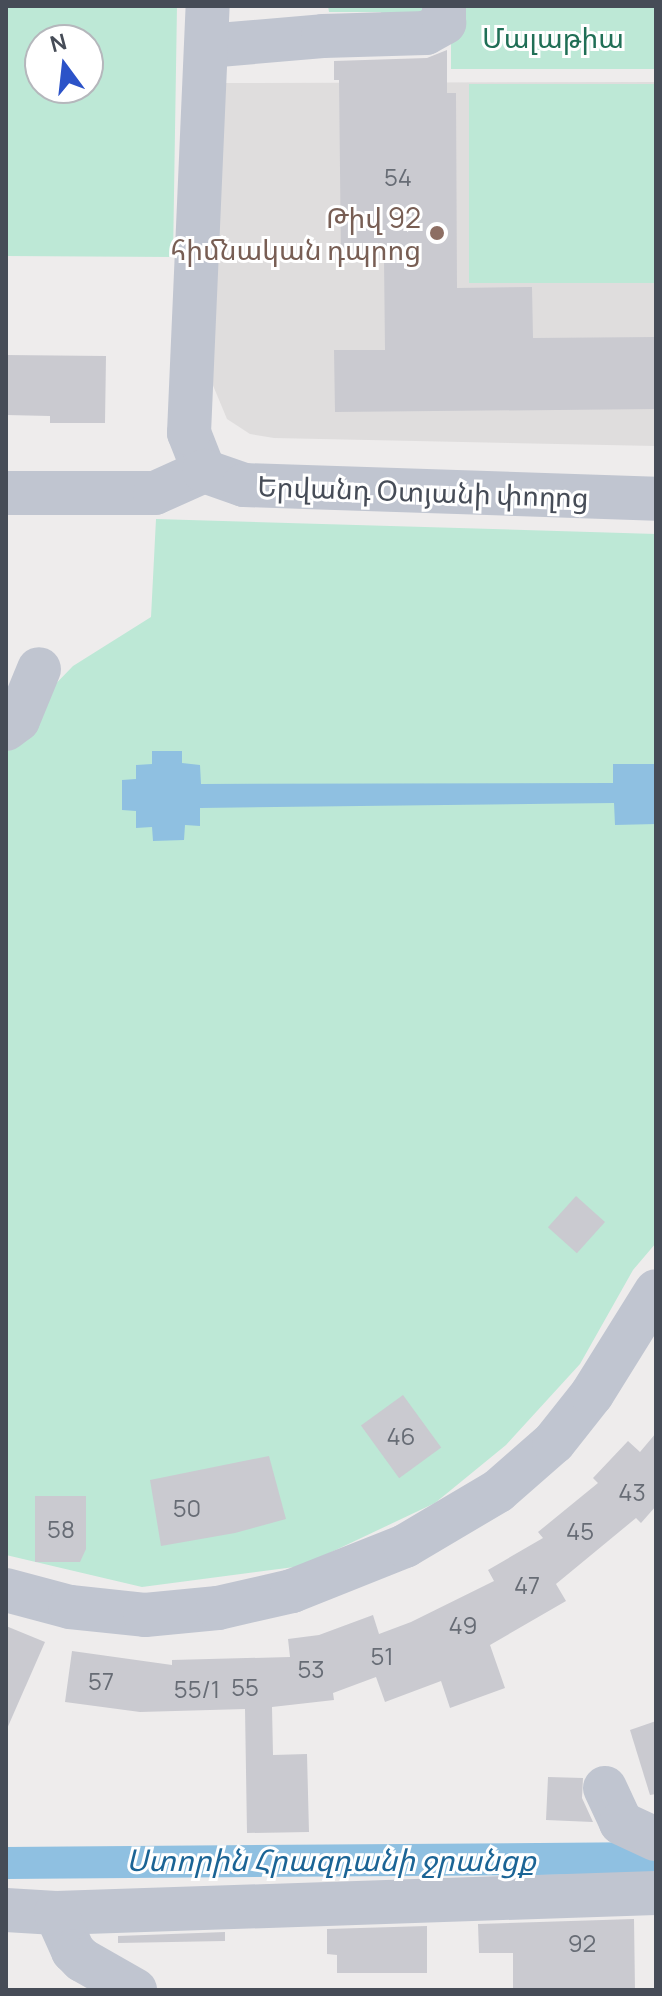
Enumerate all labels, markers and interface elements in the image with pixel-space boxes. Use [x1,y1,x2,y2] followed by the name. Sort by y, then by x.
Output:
[482,20,624,54] park label: Մալաթիա
[24,24,104,104] north arrow
[47,26,70,59] text: N
[384,163,412,191] house number: 54
[171,200,421,266] place label: Թիվ 92 հիմնական դպրոց
[428,224,446,242] marker: Թիվ 92 հիմնական դպրոց
[257,468,589,514] street label: Երվանդ Օտյանի փողոց
[386,1422,416,1450] house number: 46
[618,1478,646,1506] house number: 43
[173,1494,201,1522] house number: 50
[47,1515,75,1543] house number: 58
[566,1517,594,1545] house number: 45
[514,1571,540,1599] house number: 47
[449,1611,477,1639] house number: 49
[370,1642,394,1670] house number: 51
[297,1655,325,1683] house number: 53
[88,1667,114,1695] house number: 57
[231,1673,259,1701] house number: 55
[174,1675,220,1703] house number: 55/1
[126,1842,536,1878] water label: Ստորին Հրազդանի ջրանցք
[568,1929,596,1957] house number: 92

